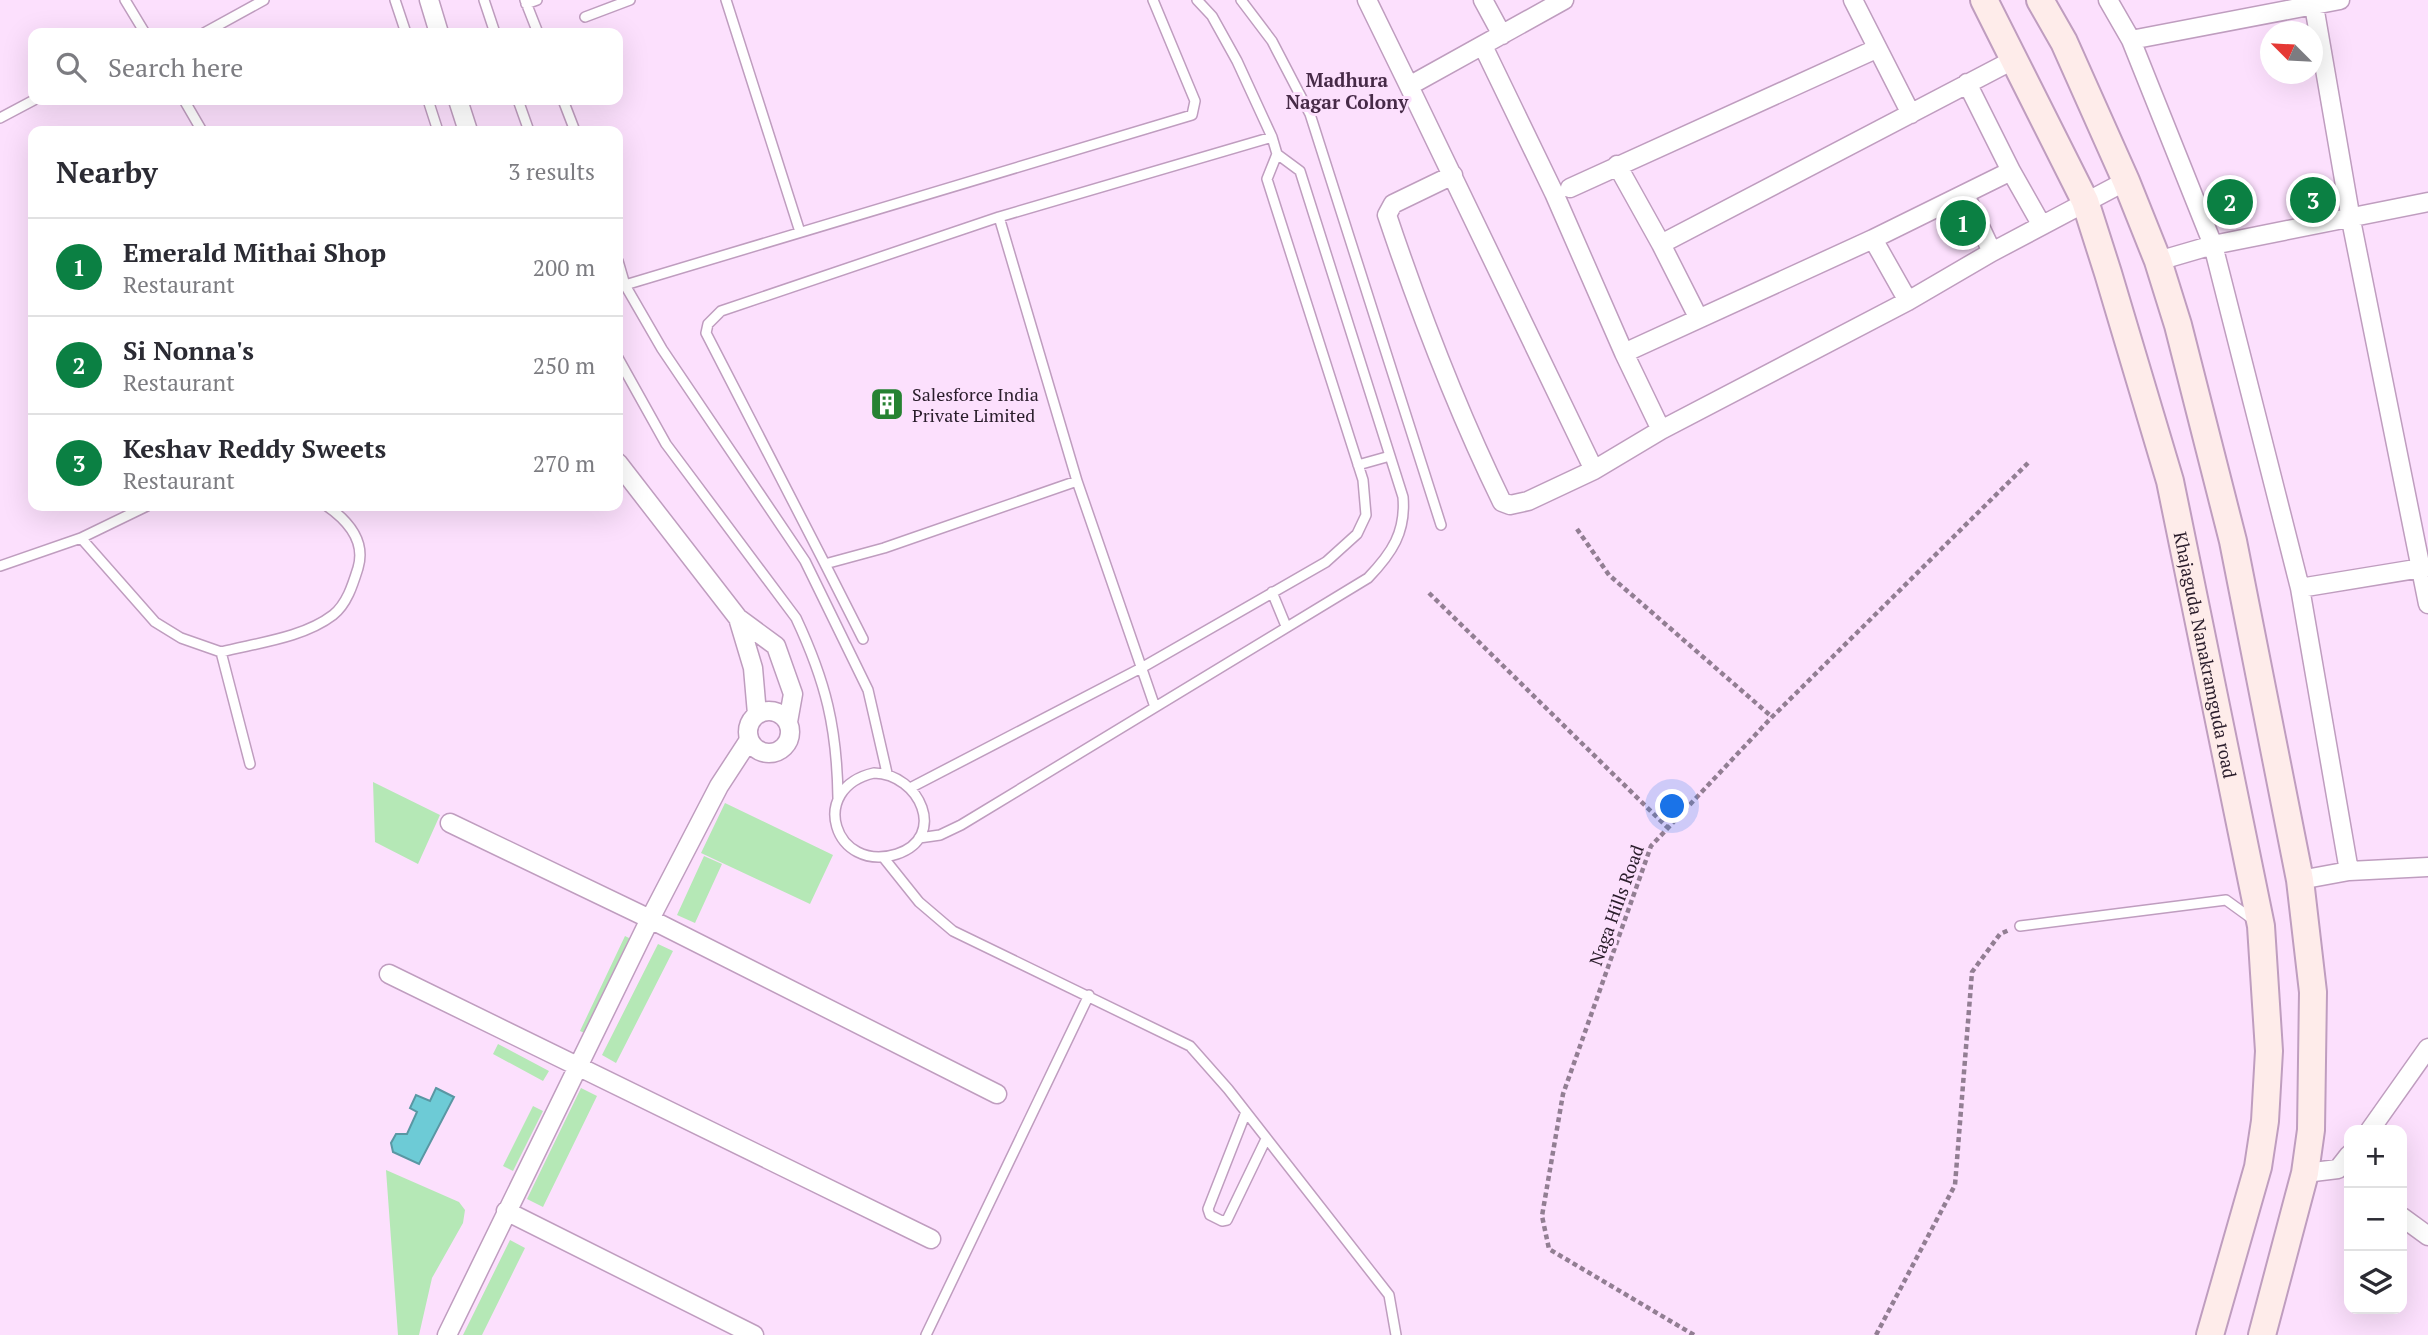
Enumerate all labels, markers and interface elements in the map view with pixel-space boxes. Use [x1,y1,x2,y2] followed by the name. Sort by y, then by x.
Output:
[2260,21,2323,84] north arrow
[28,28,623,105] search box
[52,48,90,86] icon: search
[108,50,243,84] text: Search here
[1286,67,1409,114] district label: Madhura Nagar Colony
[56,152,158,192] text: Nearby
[508,156,595,187] text: 3 results
[2290,174,2336,226] pin: 3
[2207,176,2253,228] pin: 2
[1940,197,1986,249] pin: 1
[123,235,386,269] text: Emerald Mithai Shop
[73,252,86,283] text: 1
[533,252,595,283] text: 200 m
[123,269,235,300] text: Restaurant
[123,333,254,367] text: Si Nonna's
[73,350,86,381] text: 2
[533,350,595,381] text: 250 m
[123,367,235,398] text: Restaurant
[912,382,1039,427] place label: Salesforce India Private Limited
[868,385,906,423] building icon: Salesforce India Private Limited
[123,431,386,465] text: Keshav Reddy Sweets
[73,448,86,479] text: 3
[533,448,595,479] text: 270 m
[123,465,235,496] text: Restaurant
[2169,529,2242,780] street label: Khajaguda Nanakramguda road
[1655,789,1689,823] your location
[1583,841,1649,969] street label: Naga Hills Road
[2344,1125,2407,1314] map controls
[2344,1125,2407,1188] button: +
[2344,1188,2407,1251] button: −
[2344,1251,2407,1314] button: layers

